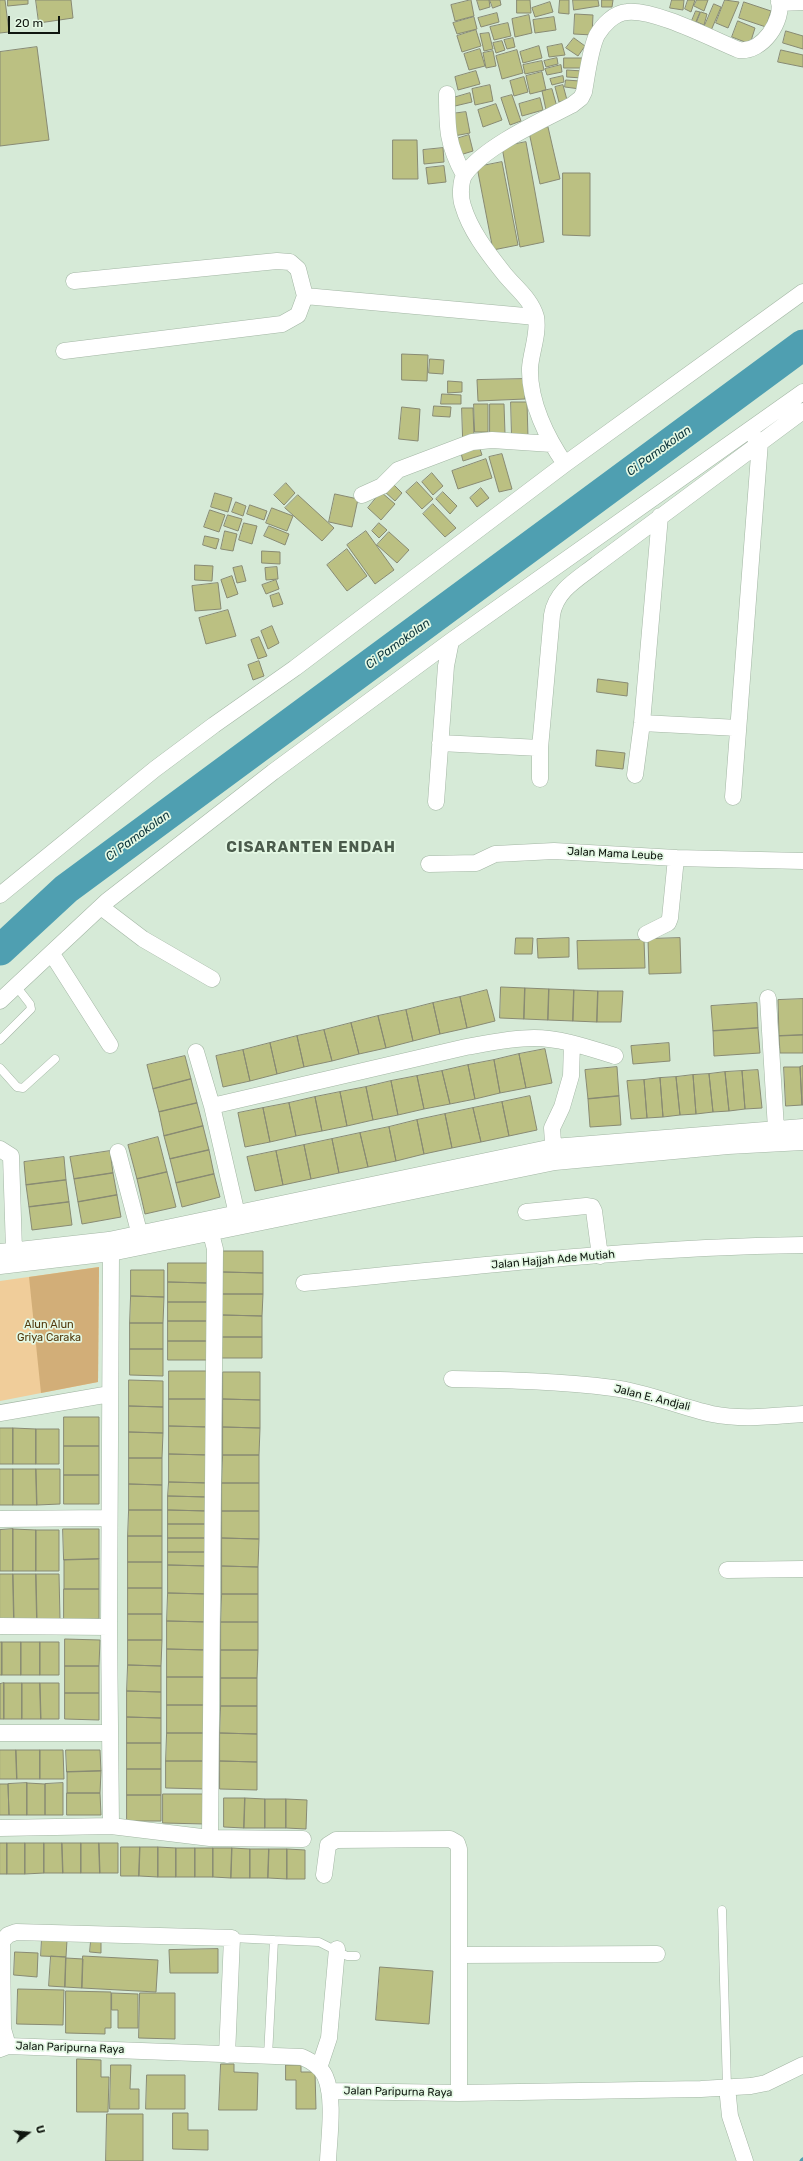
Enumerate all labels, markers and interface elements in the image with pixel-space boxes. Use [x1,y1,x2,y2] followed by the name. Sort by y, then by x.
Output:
[10,8,62,34] scale bar
[15,16,43,30] text: 20 m
[624,423,694,479] water label: Ci Pamokolan
[363,616,433,672] water label: Ci Pamokolan
[103,808,173,864] water label: Ci Pamokolan
[226,839,396,857] district label: CISARANTEN ENDAH
[567,845,663,863] street label: Jalan Mama Leube
[491,1248,615,1272] street label: Jalan Hajjah Ade Mutiah
[17,1318,81,1344] park label: Alun Alun Griya Caraka
[613,1382,691,1414] street label: Jalan E. Andjali
[15,2040,125,2056] street label: Jalan Paripurna Raya
[343,2084,453,2100] street label: Jalan Paripurna Raya
[8,2113,48,2153] north arrow
[33,2124,47,2135] text: U

